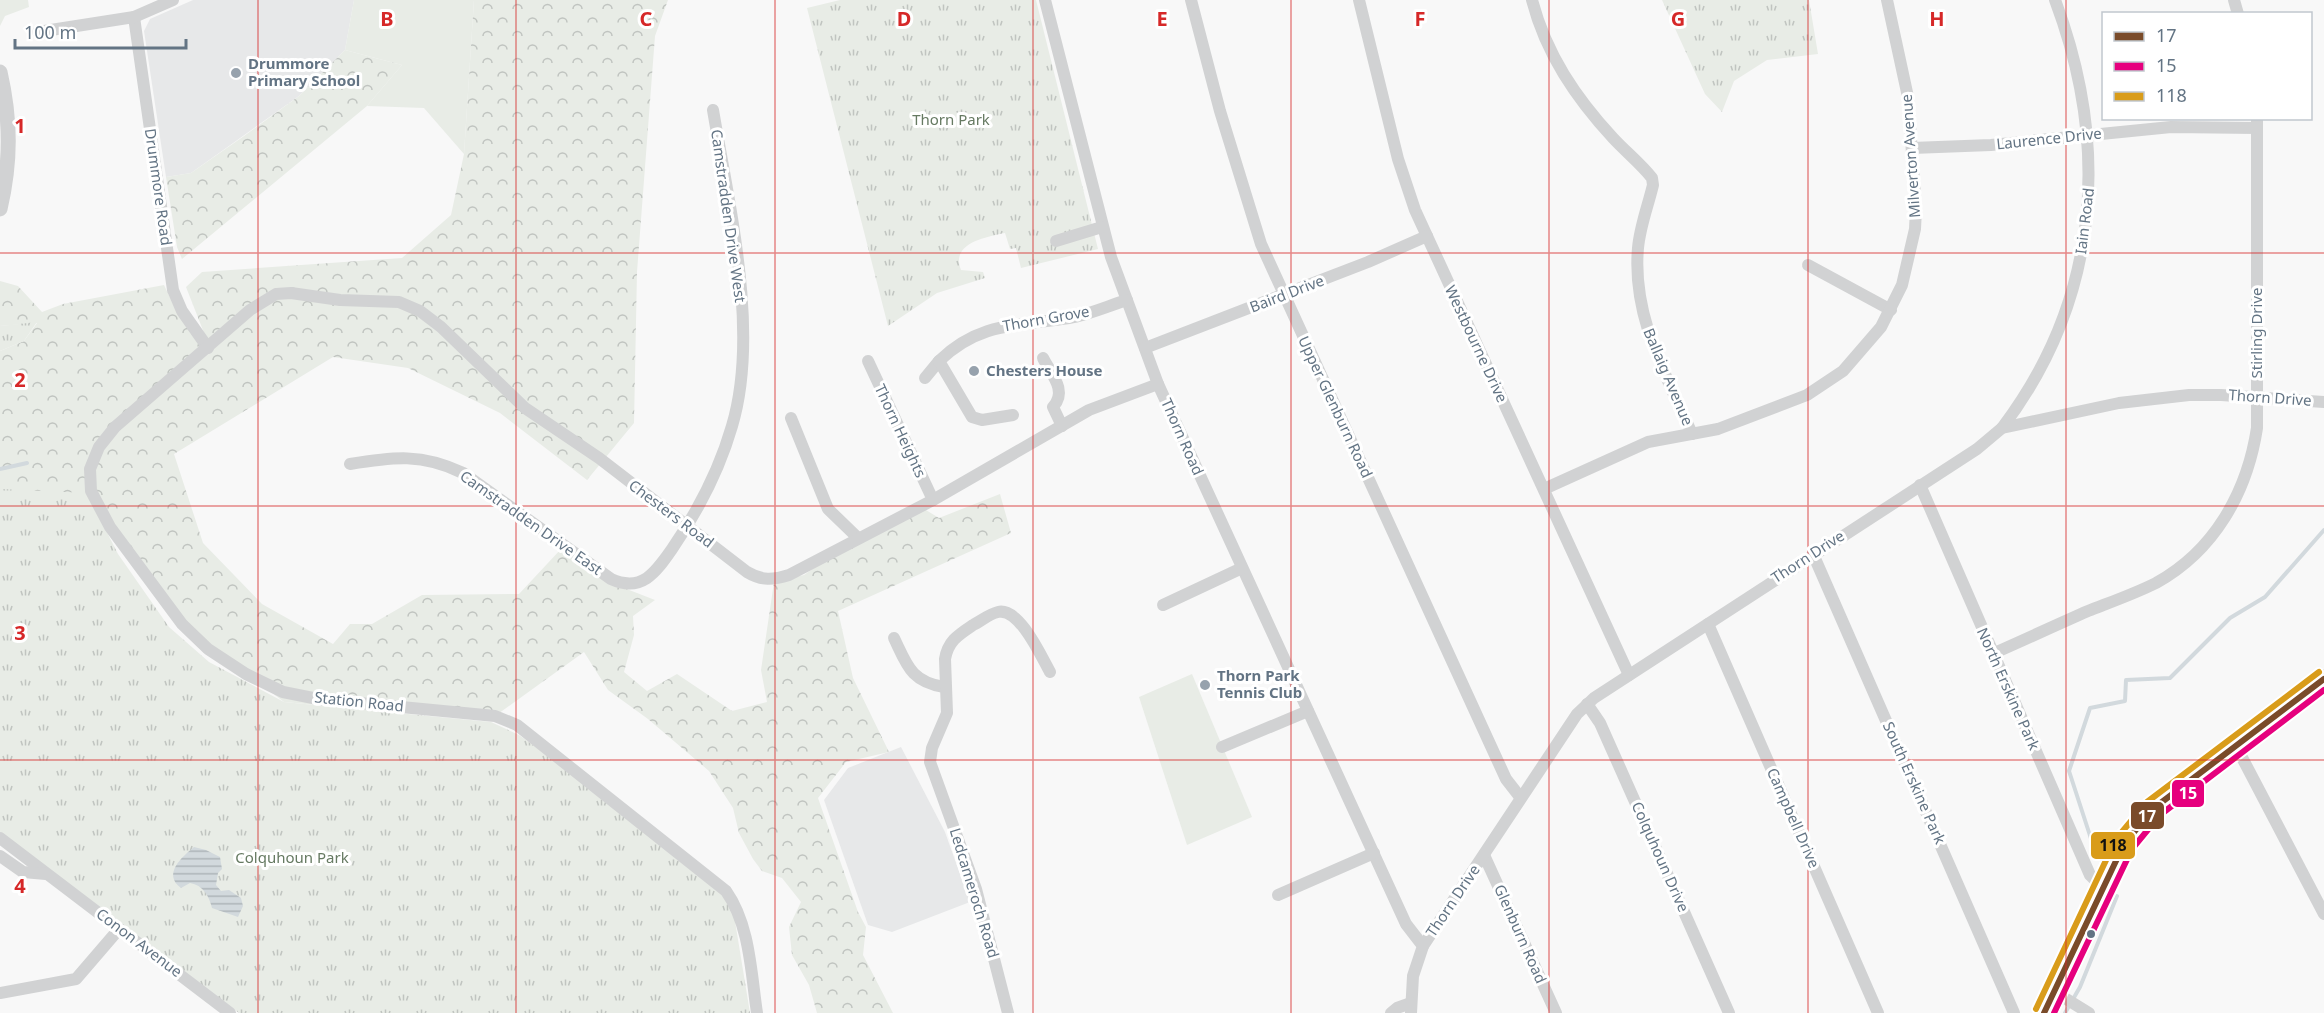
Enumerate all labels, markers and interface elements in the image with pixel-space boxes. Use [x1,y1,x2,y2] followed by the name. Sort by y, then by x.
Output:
[380,5,394,32] text: B
[640,5,653,32] text: C
[897,5,911,32] text: D
[1156,5,1168,32] text: E
[1415,5,1425,32] text: F
[1671,5,1685,32] text: G
[1929,5,1945,32] text: H
[15,12,186,50] scale bar
[2102,12,2312,120] legend
[24,20,76,44] text: 100 m
[2156,23,2177,47] text: 17
[248,53,360,90] place label: Drummore Primary School
[2156,53,2177,77] text: 15
[229,66,243,80] marker: Drummore Primary School
[2156,83,2187,107] text: 118
[1896,94,1924,219] street label: Milverton Avenue
[912,109,990,129] park label: Thorn Park
[14,112,26,139] text: 1
[1995,123,2103,153] street label: Laurence Drive
[141,127,177,247] street label: Drummore Road
[707,128,751,304] street label: Camstradden Drive West
[2070,187,2098,255] street label: Iain Road
[1247,270,1327,316] street label: Baird Drive
[1441,282,1513,405] street label: Westbourne Drive
[2246,288,2266,378] street label: Stirling Drive
[1001,301,1091,335] street label: Thorn Grove
[1639,325,1698,428] street label: Ballaig Avenue
[1294,332,1378,481] street label: Upper Glenburn Road
[986,360,1103,380] place label: Chesters House
[967,364,981,378] marker: Chesters House
[14,366,26,393] text: 2
[871,381,931,480] street label: Thorn Heights
[2228,384,2312,410] street label: Thorn Drive
[1157,395,1209,478] street label: Thorn Road
[457,465,607,579] street label: Camstradden Drive East
[625,475,718,552] street label: Chesters Road
[1767,525,1848,587] street label: Thorn Drive
[14,619,26,646] text: 3
[1973,624,2045,753] street label: North Erskine Park
[1217,665,1302,702] place label: Thorn Park Tennis Club
[1198,678,1212,692] marker: Thorn Park Tennis Club
[313,686,405,716] street label: Station Road
[1879,718,1951,847] street label: South Erskine Park
[1763,764,1825,871] street label: Campbell Drive
[2171,779,2205,808] line badge: 15
[2179,782,2197,804] text: 15
[1628,798,1694,915] street label: Colquhoun Drive
[2130,801,2165,830] line badge: 17
[2138,805,2156,827] text: 17
[946,825,1004,960] street label: Ledcameroch Road
[2090,831,2136,860] line badge: 118
[2099,834,2127,856] text: 118
[235,847,349,867] park label: Colquhoun Park
[1421,860,1484,941] street label: Thorn Drive
[14,872,26,899] text: 4
[1490,881,1552,986] street label: Glenburn Road
[93,903,187,981] street label: Conon Avenue
[2085,928,2097,940] unlabelled marker

